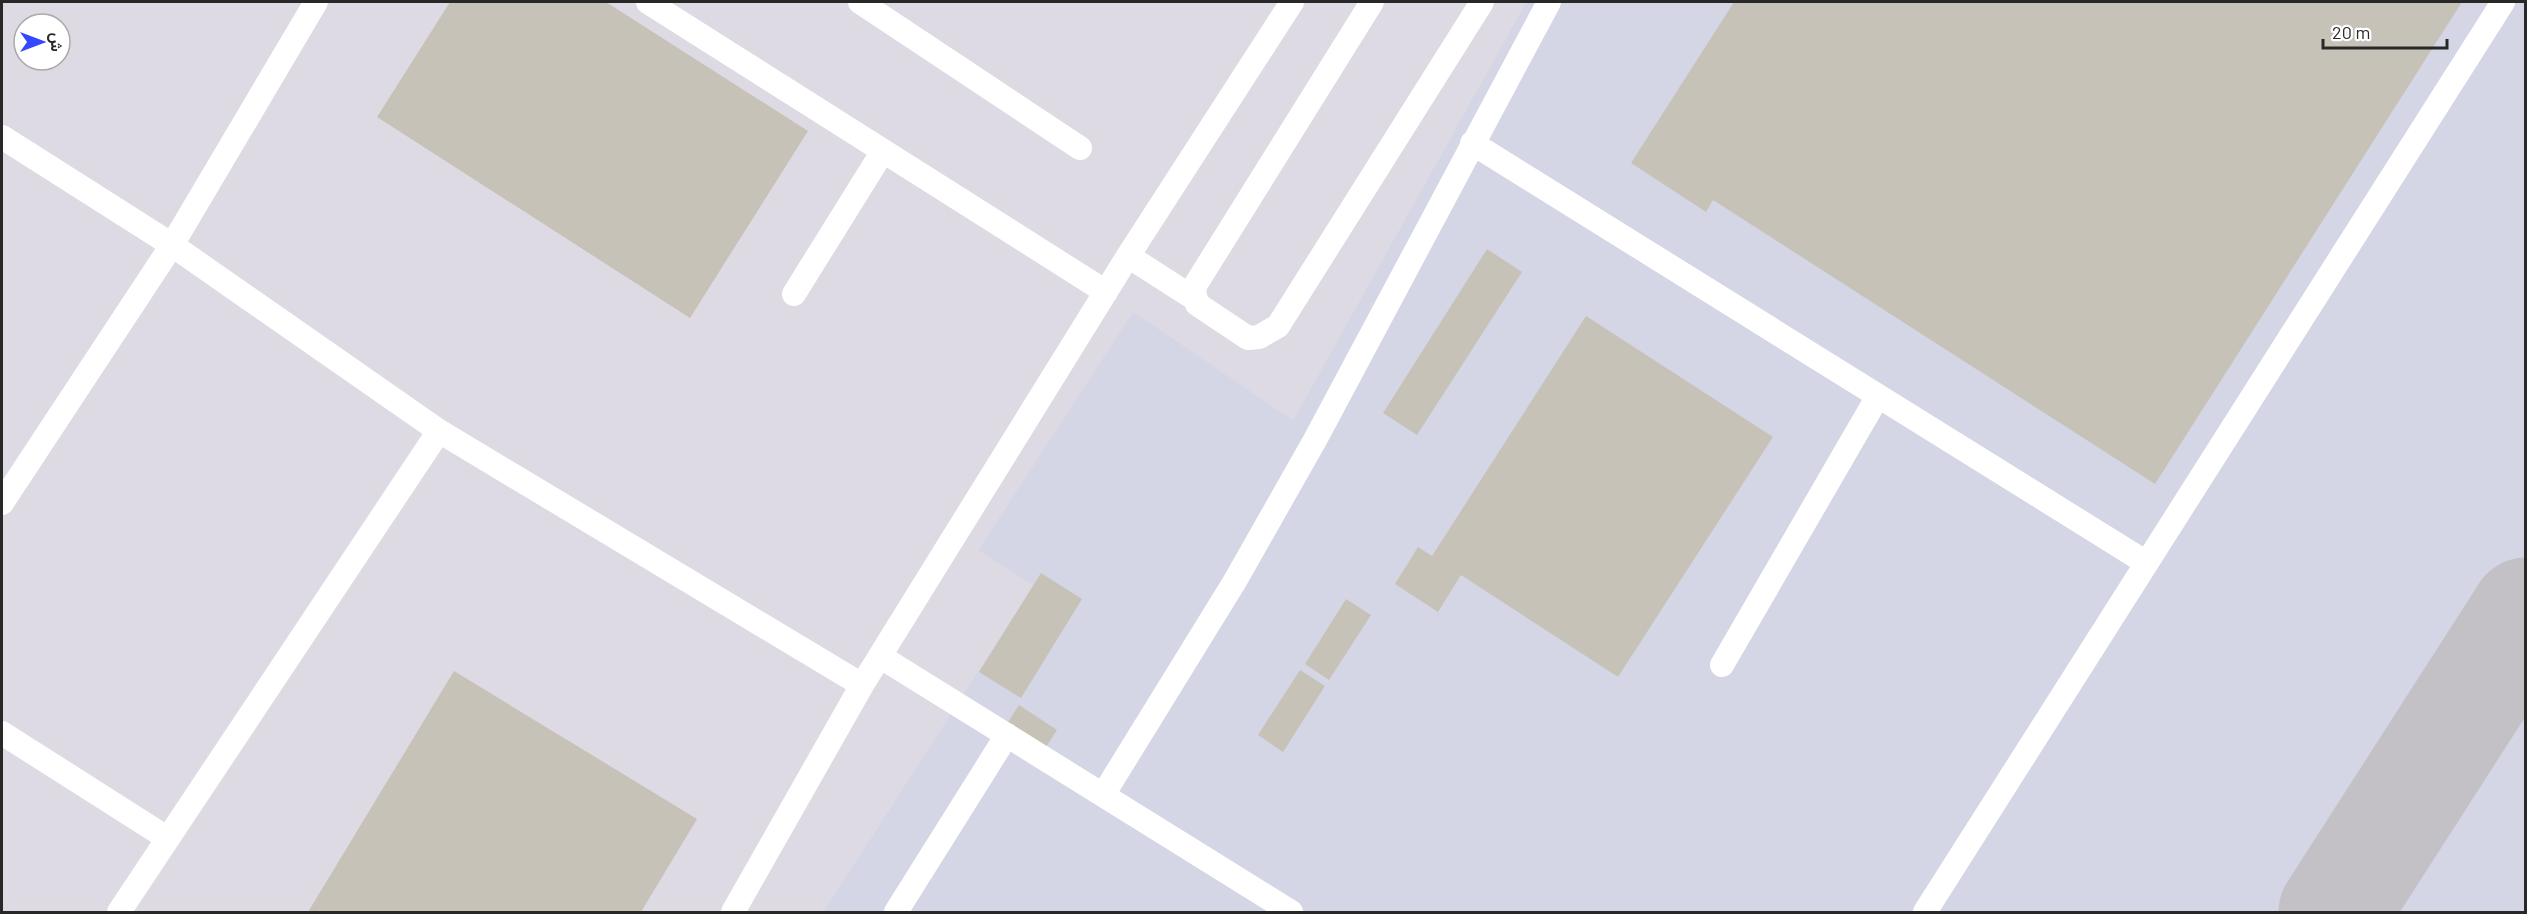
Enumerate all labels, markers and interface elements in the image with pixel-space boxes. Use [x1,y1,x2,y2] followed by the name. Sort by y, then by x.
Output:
[12,12,72,72] north arrow
[2323,12,2448,50] scale bar
[2332,21,2370,43] text: 20 m
[47,32,67,52] text: ش

